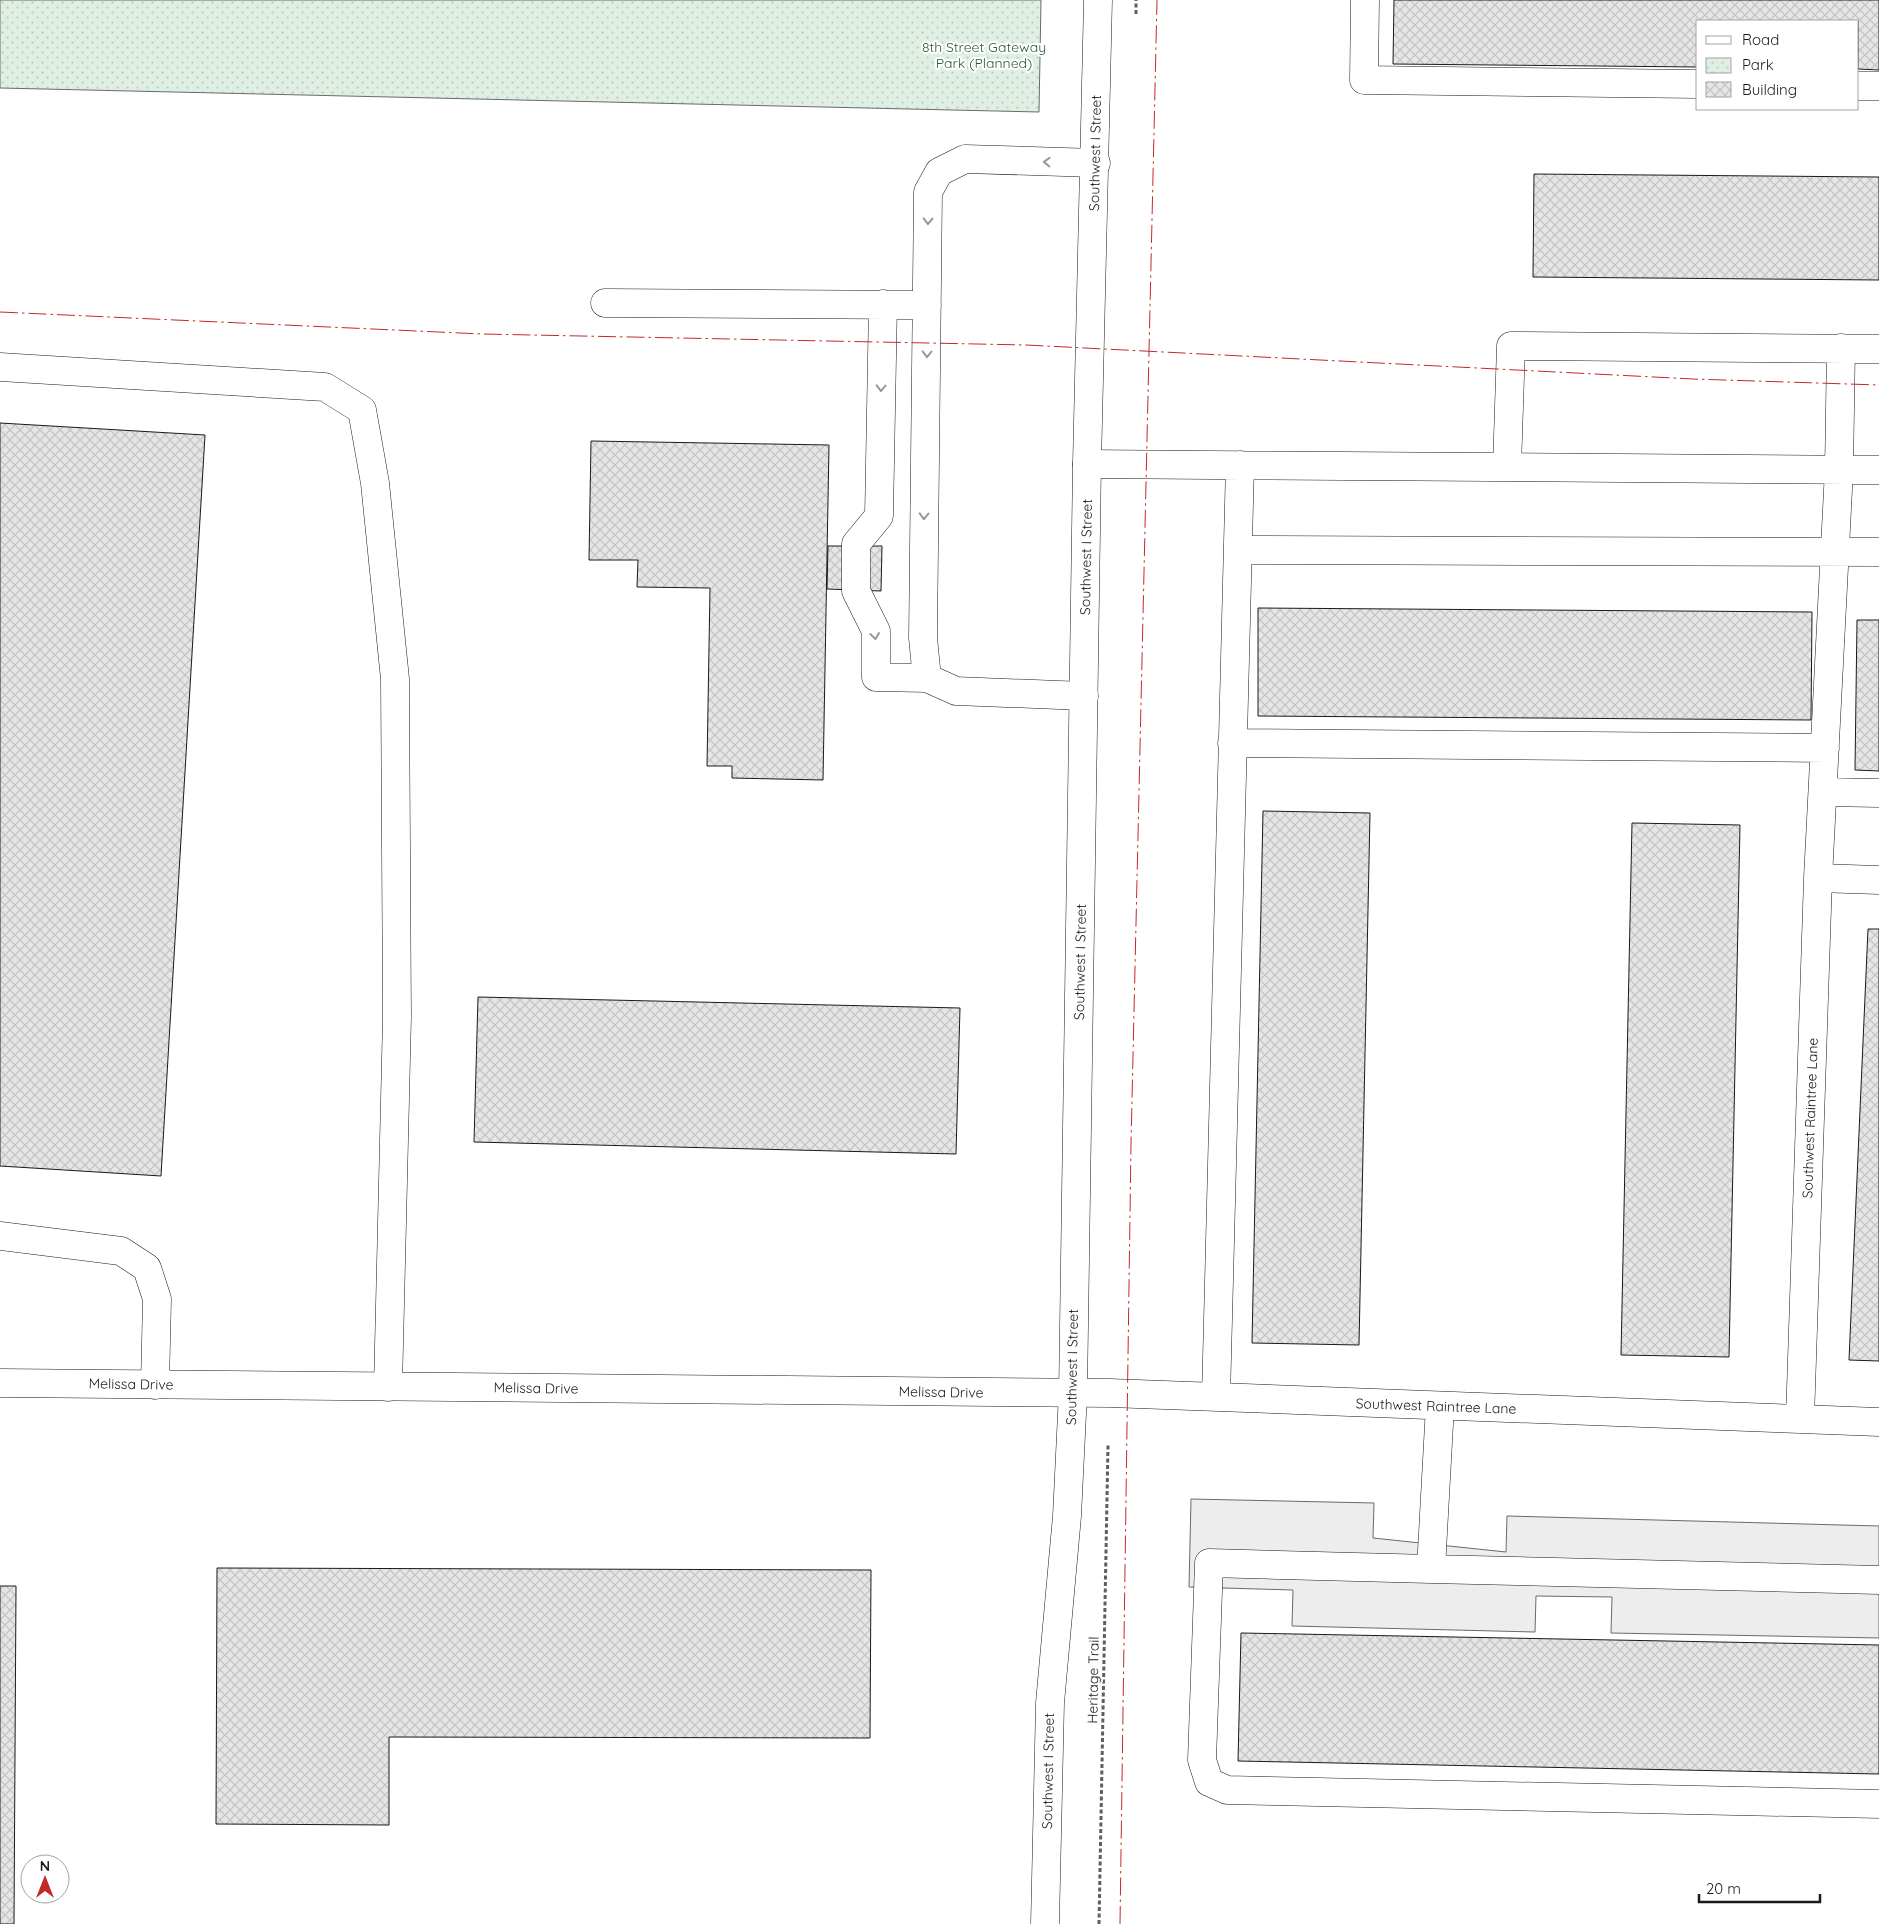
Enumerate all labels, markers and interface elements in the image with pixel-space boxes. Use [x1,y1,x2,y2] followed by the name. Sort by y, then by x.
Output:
[1696,20,1859,110] legend
[1742,30,1779,49] text: Road
[922,38,1046,72] park label: 8th Street Gateway Park (Planned)
[1742,55,1774,74] text: Park
[1742,80,1797,99] text: Building
[1085,95,1105,211] street label: Southwest I Street
[1043,157,1050,167] one-way arrow
[923,218,933,225] one-way arrow
[922,350,932,358] one-way arrow
[876,384,887,392] one-way arrow
[1076,499,1096,615] street label: Southwest I Street
[919,513,930,521] one-way arrow
[869,632,880,640] one-way arrow
[1070,904,1090,1020] street label: Southwest I Street
[1798,1037,1822,1199] street label: Southwest Raintree Lane
[1062,1309,1082,1425] street label: Southwest I Street
[88,1374,174,1394] street label: Melissa Drive
[493,1378,579,1398] street label: Melissa Drive
[898,1382,984,1402] street label: Melissa Drive
[1355,1394,1517,1418] street label: Southwest Raintree Lane
[1083,1636,1103,1724] street label: Heritage Trail
[1038,1713,1058,1829] street label: Southwest I Street
[20,1854,70,1904] north arrow
[40,1857,50,1875] text: N
[1699,1872,1820,1904] scale bar
[1706,1879,1741,1898] text: 20 m

